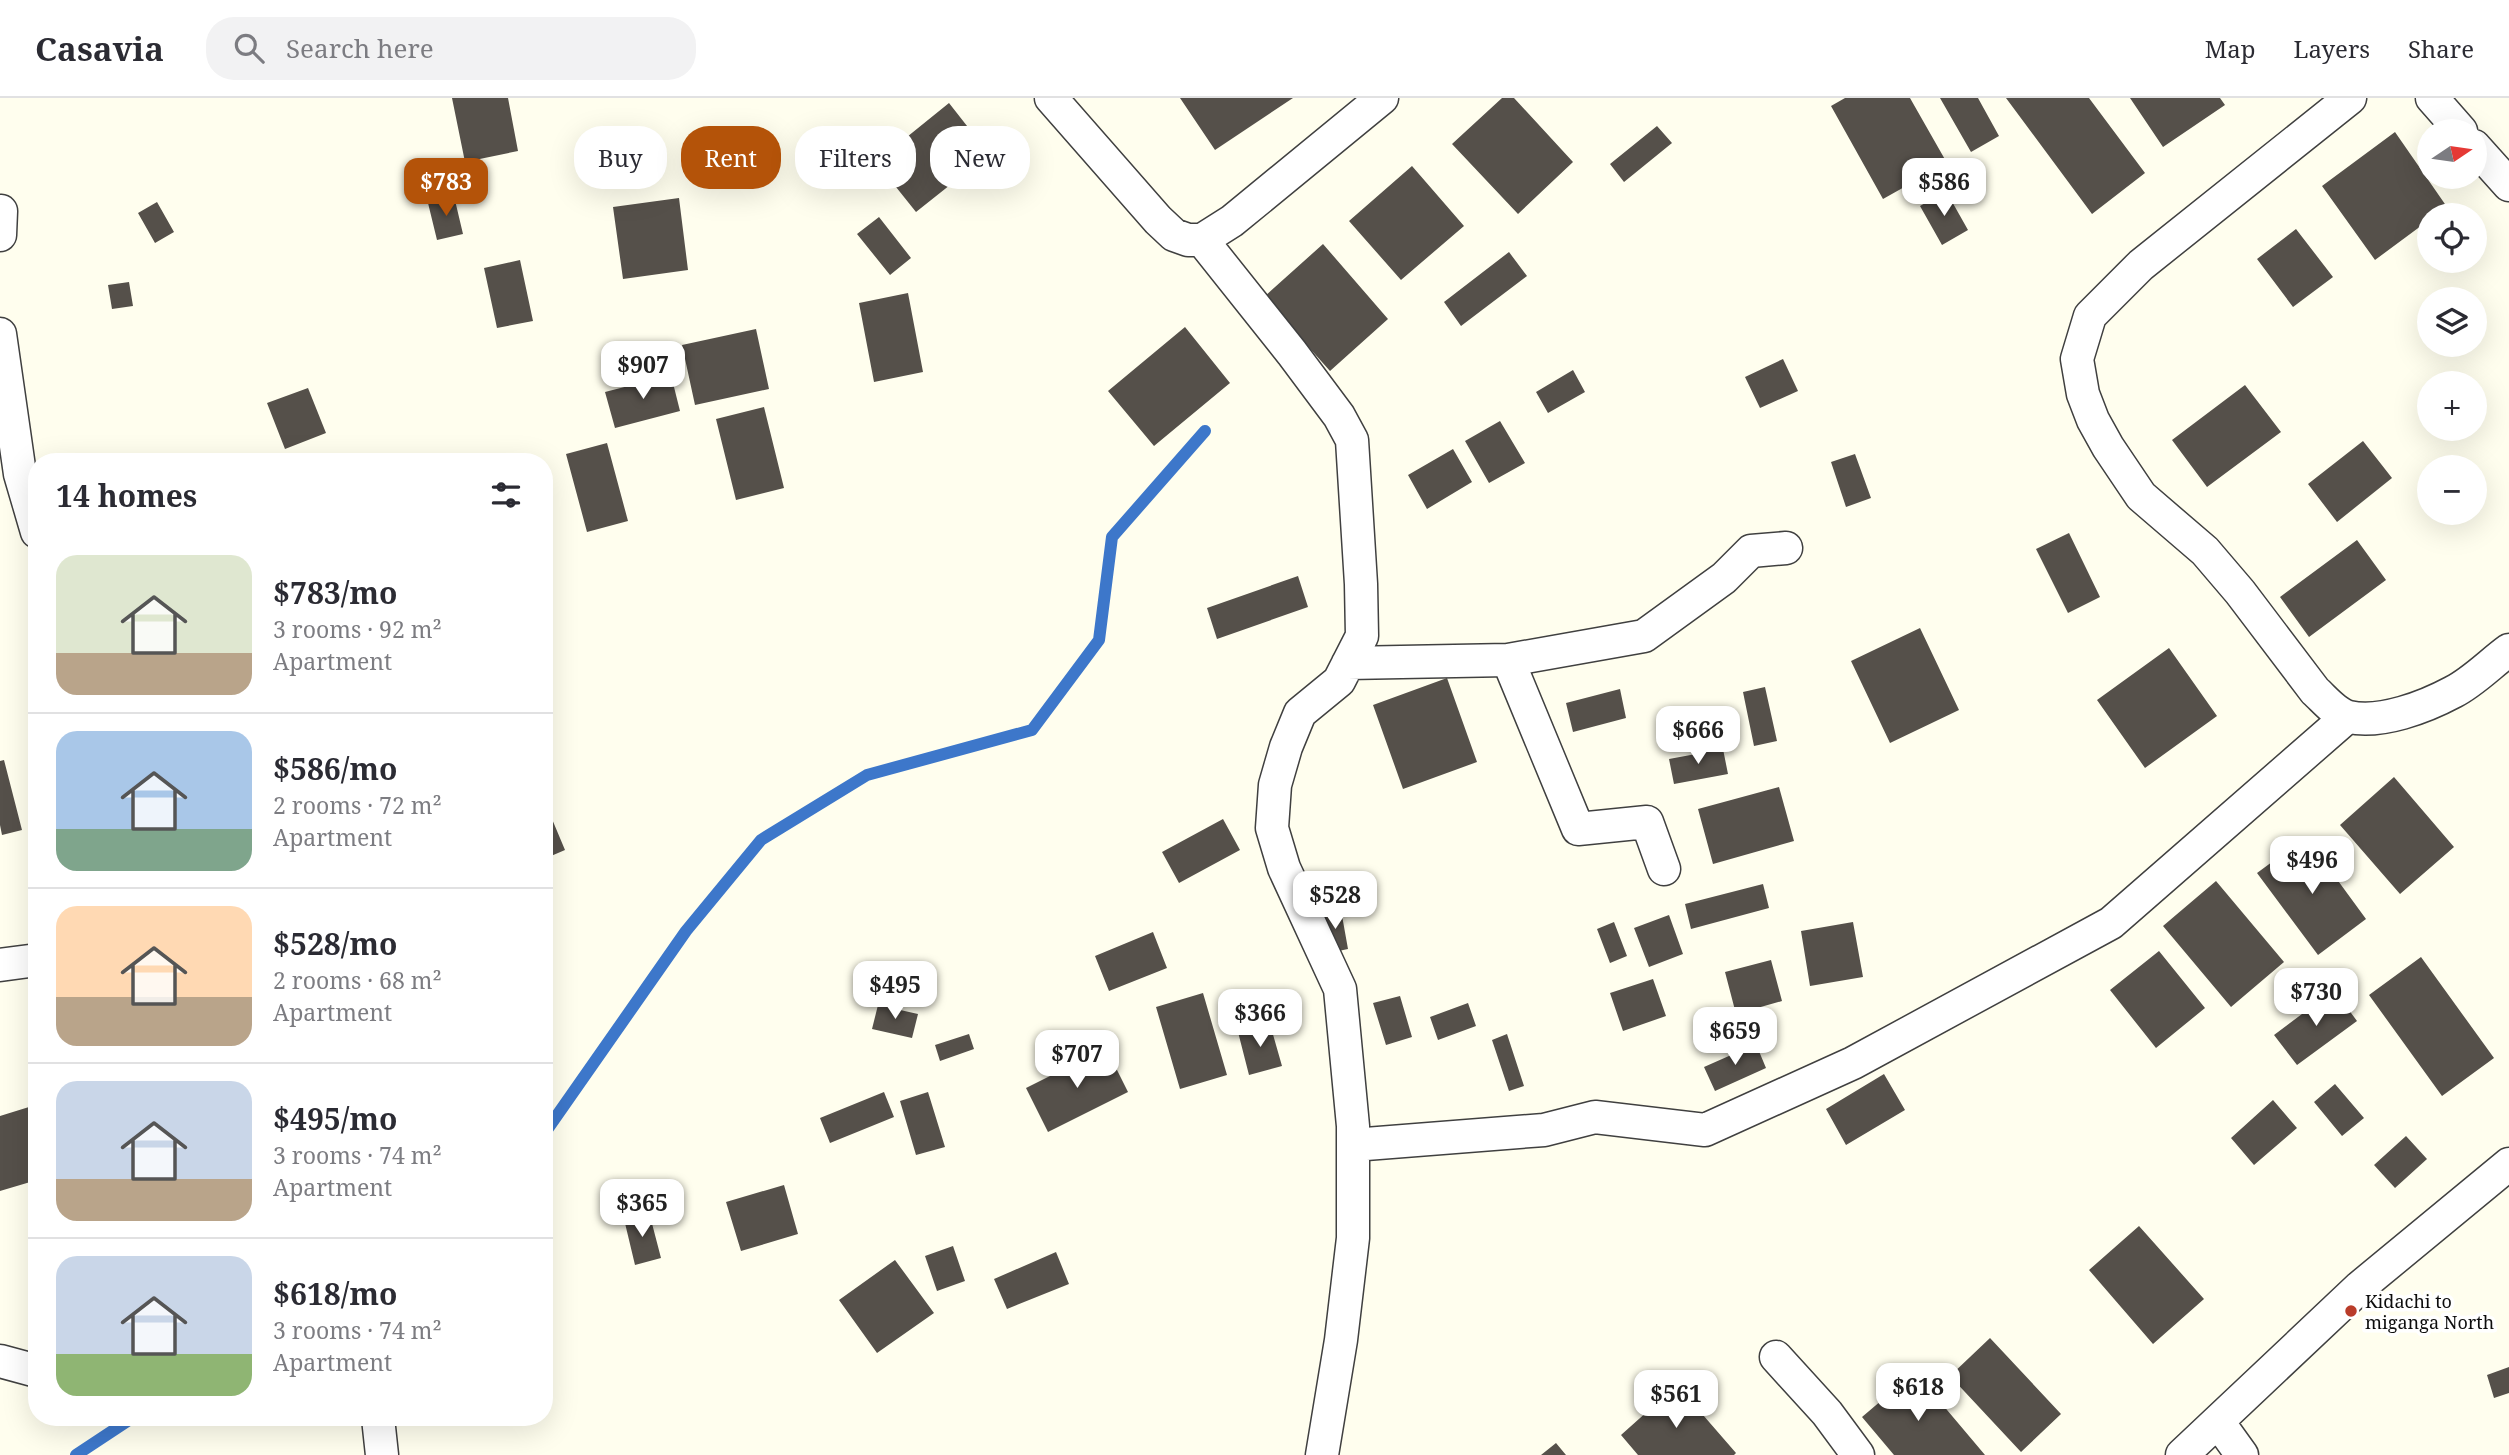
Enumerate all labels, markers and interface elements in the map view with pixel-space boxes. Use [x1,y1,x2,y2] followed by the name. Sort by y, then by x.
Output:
[206,17,696,80] search box
[35,26,164,71] text: Casavia
[230,29,268,67] icon: search
[286,30,434,66] text: Search here
[2205,32,2256,65] text: Map
[2294,32,2370,65] text: Layers
[2408,32,2474,65] text: Share
[2417,119,2487,189] north arrow
[2417,119,2487,525] map controls
[574,126,667,189] chip: Buy
[681,126,781,189] chip: Rent
[795,126,916,189] chip: Filters
[930,126,1030,189] chip: New
[405,158,487,218] pin: $783
[1903,158,1985,218] pin: $586
[420,165,472,197] text: $783
[1918,165,1970,197] text: $586
[2417,203,2487,273] button: locate
[2417,287,2487,357] button: layers
[602,342,684,401] pin: $907
[617,348,669,380] text: $907
[2417,371,2487,441] button: +
[2417,455,2487,525] button: −
[56,475,197,516] text: 14 homes
[487,476,525,514] icon: filters
[273,572,397,613] text: $783/mo
[112,583,196,667] icon: home
[273,613,442,645] text: 3 rooms · 92 m²
[273,645,392,677] text: Apartment
[1657,706,1739,766] pin: $666
[1672,713,1724,745] text: $666
[273,748,397,789] text: $586/mo
[112,759,196,843] icon: home
[273,789,442,821] text: 2 rooms · 72 m²
[273,821,392,853] text: Apartment
[2271,836,2353,896] pin: $496
[2286,843,2338,875] text: $496
[1294,872,1376,931] pin: $528
[1309,878,1361,910] text: $528
[273,923,397,964] text: $528/mo
[112,934,196,1018] icon: home
[854,962,936,1021] pin: $495
[273,964,442,996] text: 2 rooms · 68 m²
[869,968,921,1000] text: $495
[2275,968,2357,1028] pin: $730
[2290,975,2342,1007] text: $730
[1219,990,1301,1049] pin: $366
[273,996,392,1028] text: Apartment
[1234,996,1286,1028] text: $366
[1694,1007,1776,1067] pin: $659
[1709,1014,1761,1046] text: $659
[1036,1030,1118,1090] pin: $707
[1051,1037,1103,1069] text: $707
[273,1098,397,1139] text: $495/mo
[112,1109,196,1193] icon: home
[273,1139,442,1171] text: 3 rooms · 74 m²
[273,1171,392,1203] text: Apartment
[601,1180,683,1239] pin: $365
[616,1186,668,1218] text: $365
[273,1273,397,1314] text: $618/mo
[112,1284,196,1368] icon: home
[2365,1289,2494,1334] place label: Kidachi to miganga North
[2343,1303,2359,1319] marker: Kidachi to miganga North
[273,1314,442,1346] text: 3 rooms · 74 m²
[273,1346,392,1378] text: Apartment
[1877,1364,1959,1423] pin: $618
[1635,1370,1717,1430] pin: $561
[1892,1370,1944,1402] text: $618
[1650,1377,1702,1409] text: $561

